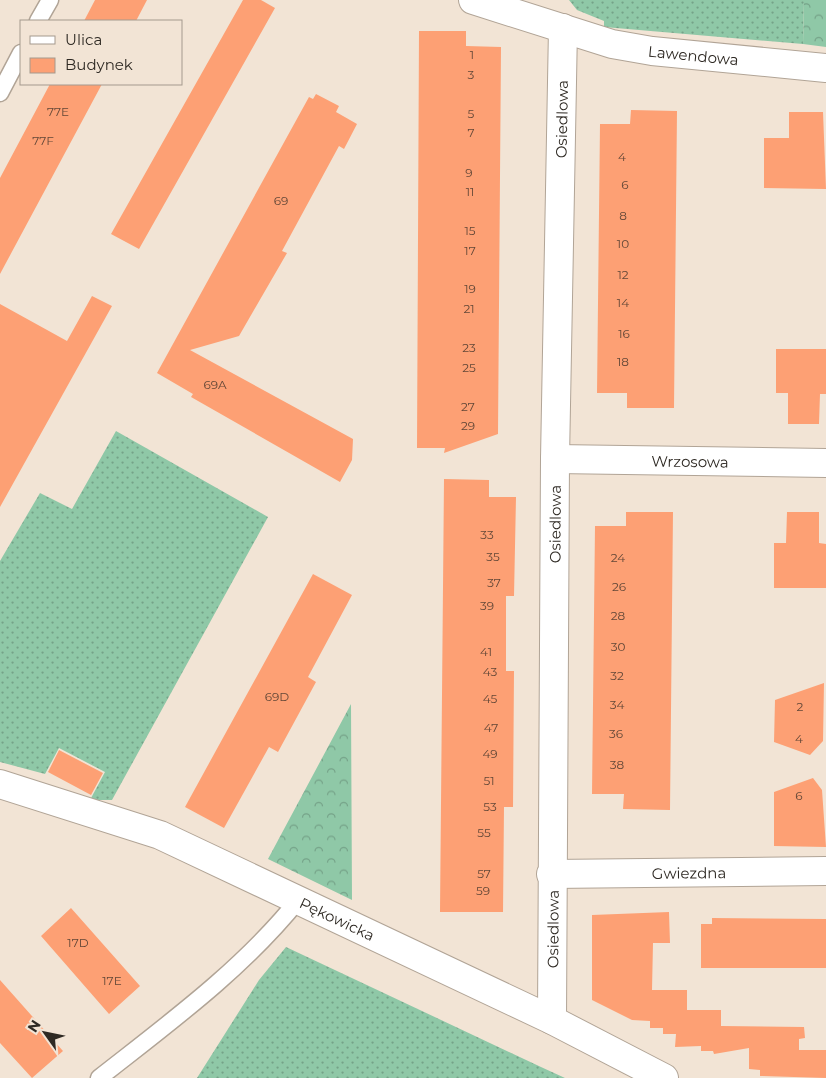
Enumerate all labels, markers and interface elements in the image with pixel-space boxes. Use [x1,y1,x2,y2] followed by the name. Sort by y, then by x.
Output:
[20,20,182,85] legend
[65,30,102,49] text: Ulica
[647,41,740,69] street label: Lawendowa
[470,47,474,62] house number: 1
[65,55,133,74] text: Budynek
[468,67,475,82] house number: 3
[551,80,572,158] street label: Osiedlowa
[47,104,69,119] house number: 77E
[468,106,475,121] house number: 5
[467,125,475,140] house number: 7
[32,133,54,148] house number: 77F
[618,149,626,164] house number: 4
[465,165,473,180] house number: 9
[621,177,629,192] house number: 6
[466,184,474,199] house number: 11
[274,193,288,208] house number: 69
[619,208,627,223] house number: 8
[464,223,476,238] house number: 15
[617,236,629,251] house number: 10
[464,243,476,258] house number: 17
[617,267,629,282] house number: 12
[464,281,476,296] house number: 19
[617,295,629,310] house number: 14
[463,301,475,316] house number: 21
[618,326,630,341] house number: 16
[462,340,476,355] house number: 23
[617,354,629,369] house number: 18
[462,360,476,375] house number: 25
[203,377,227,392] house number: 69A
[461,399,475,414] house number: 27
[461,418,475,433] house number: 29
[651,451,729,471] street label: Wrzosowa
[545,485,564,563] street label: Osiedlowa
[480,527,494,542] house number: 33
[486,549,500,564] house number: 35
[611,550,625,565] house number: 24
[487,575,501,590] house number: 37
[612,579,626,594] house number: 26
[480,598,494,613] house number: 39
[611,608,626,623] house number: 28
[611,639,625,654] house number: 30
[480,644,492,659] house number: 41
[483,664,497,679] house number: 43
[610,668,624,683] house number: 32
[265,689,289,704] house number: 69D
[483,691,498,706] house number: 45
[610,697,624,712] house number: 34
[797,699,804,714] house number: 2
[484,720,498,735] house number: 47
[609,726,623,741] house number: 36
[795,731,803,746] house number: 4
[482,746,498,761] house number: 49
[610,757,625,772] house number: 38
[483,773,495,788] house number: 51
[795,788,803,803] house number: 6
[483,799,497,814] house number: 53
[477,825,491,840] house number: 55
[652,863,726,882] street label: Gwiezdna
[477,866,491,881] house number: 57
[476,883,490,898] house number: 59
[543,890,562,968] street label: Osiedlowa
[297,893,378,945] street label: Pękowicka
[67,935,89,950] house number: 17D
[102,973,122,988] house number: 17E
[20,1008,70,1058] north arrow
[23,1016,45,1036] text: N

